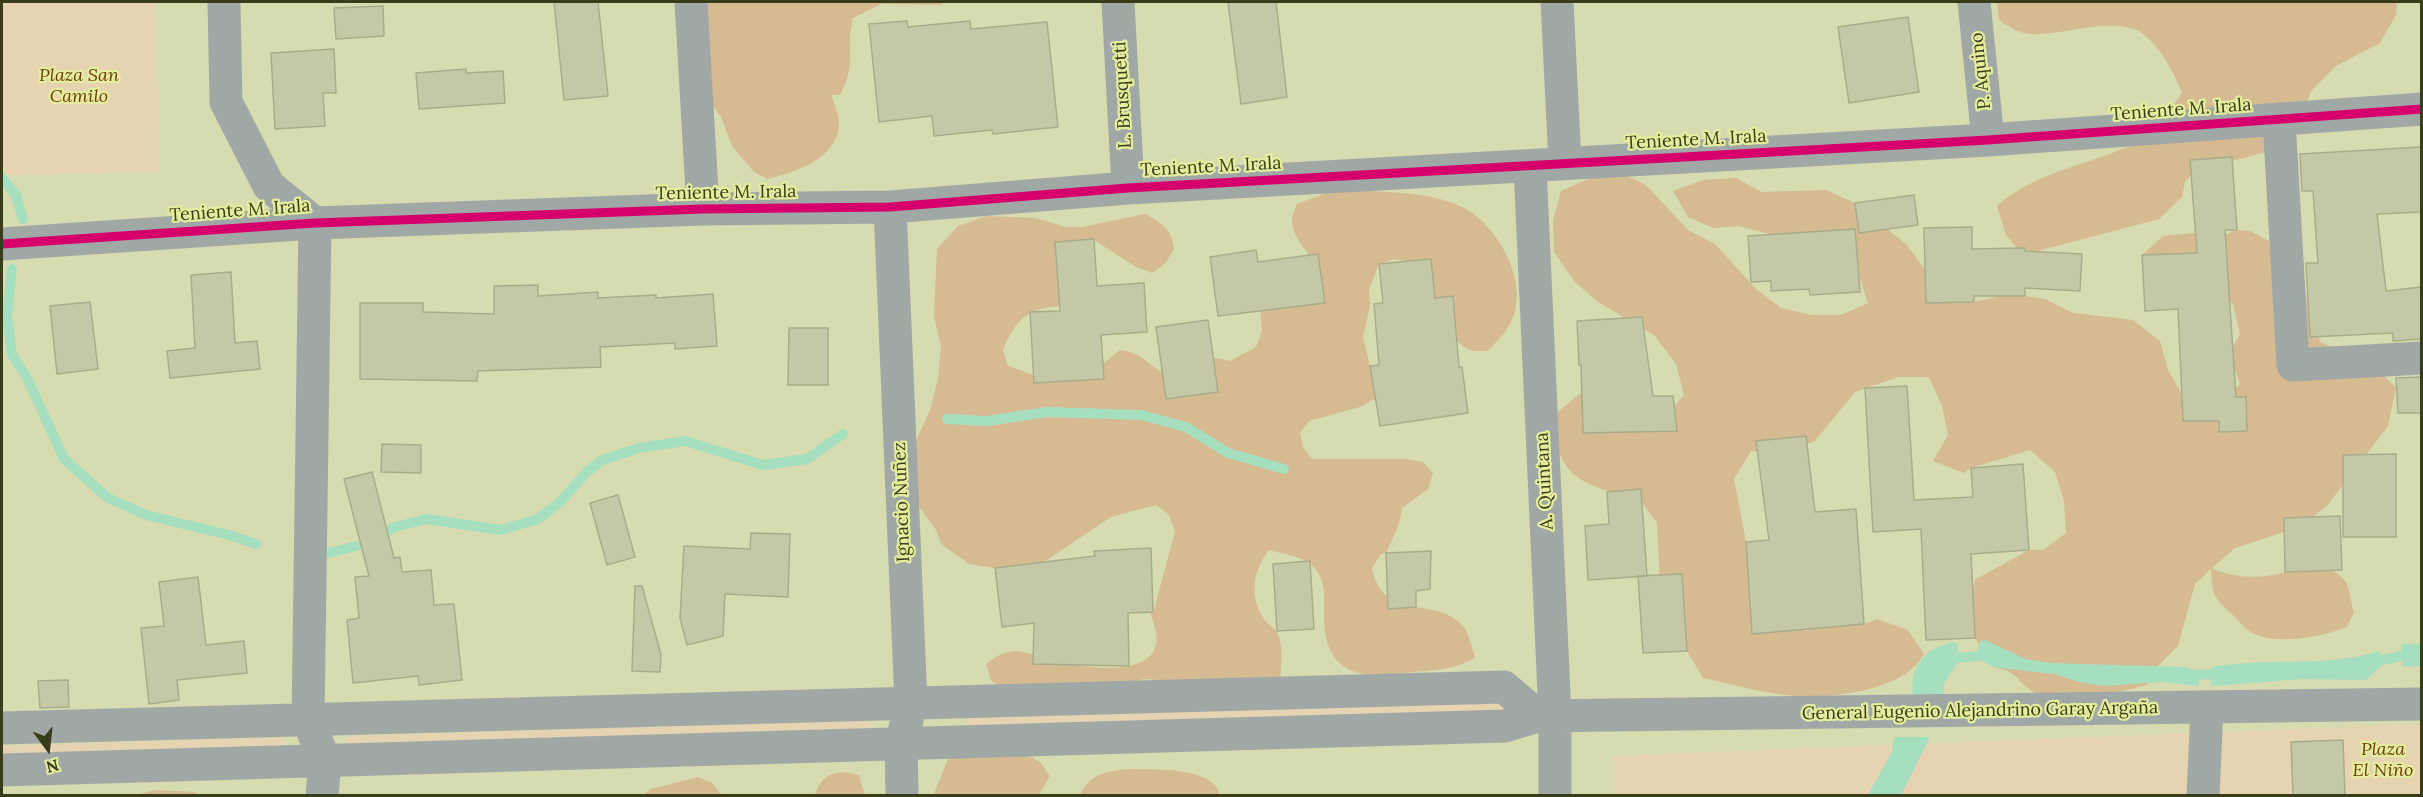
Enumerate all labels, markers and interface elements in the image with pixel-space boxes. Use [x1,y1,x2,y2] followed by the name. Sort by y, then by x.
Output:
[1966,31,1996,111] street label: P. Aquino
[1109,41,1137,149] street label: L. Brusquetti
[39,65,119,107] park label: Plaza San Camilo
[2110,94,2252,126] street label: Teniente M. Irala
[1625,126,1767,154] street label: Teniente M. Irala
[1140,153,1282,181] street label: Teniente M. Irala
[655,181,797,205] street label: Teniente M. Irala
[169,195,311,227] street label: Teniente M. Irala
[1532,432,1558,530] street label: A. Quintana
[889,442,915,562] street label: Ignacio Nuñez
[1802,697,2158,725] street label: General Eugenio Alejandrino Garay Argaña
[18,719,78,779] north arrow
[2353,739,2413,782] park label: Plaza El Niño
[44,755,61,778] text: N

